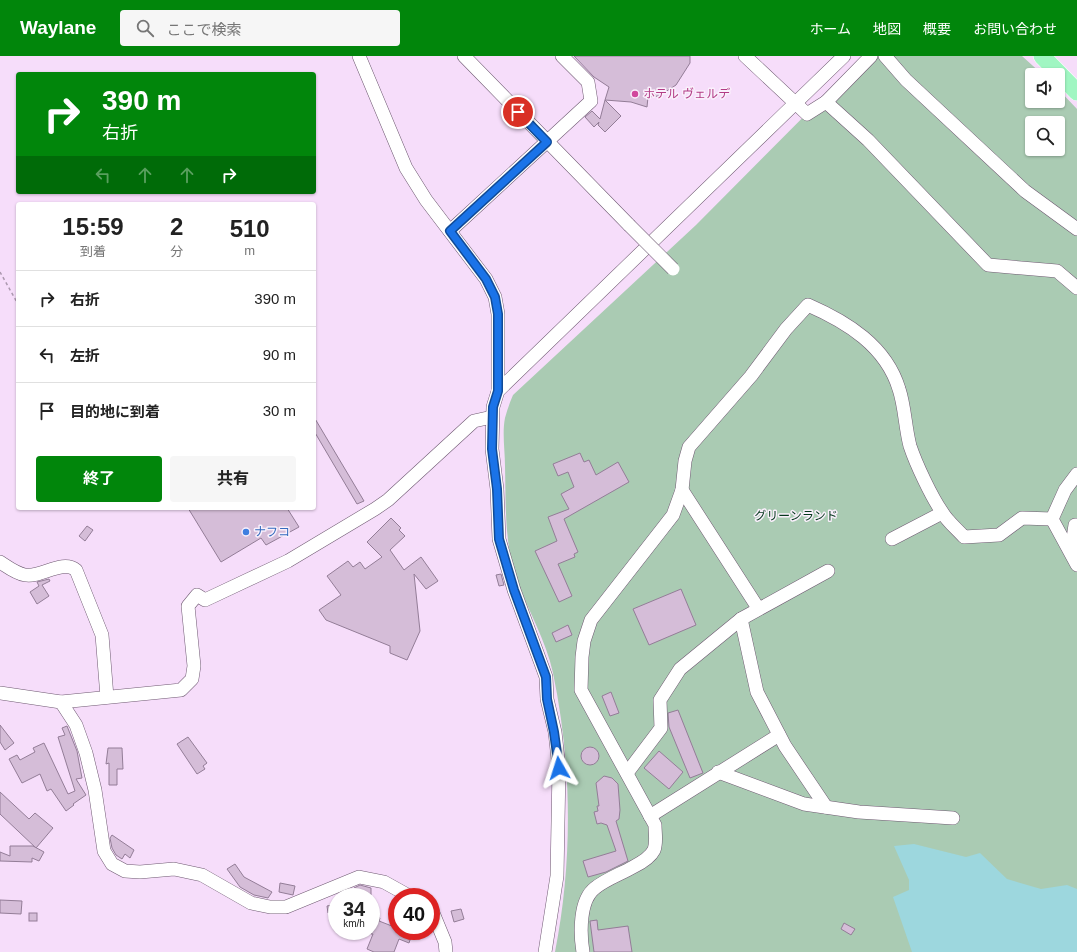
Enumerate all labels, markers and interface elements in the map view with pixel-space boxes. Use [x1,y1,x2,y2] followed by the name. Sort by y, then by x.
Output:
[120,10,400,46] search box
[20,17,96,38] text: Waylane
[134,17,156,39] icon: search
[166,21,241,38] text: ここで検索
[809,21,851,37] text: ホーム
[873,21,901,37] text: 地図
[923,21,951,37] text: 概要
[973,21,1057,37] text: お問い合わせ
[1025,68,1065,156] map controls
[1025,68,1065,108] button: sound
[102,85,181,116] text: 390 m
[643,87,730,101] place label: ホテル ヴェルデ
[36,88,88,140] icon: right
[630,89,640,99] marker: ホテル ヴェルデ
[501,95,535,129] pin
[507,101,529,123] icon: arrive
[1025,116,1065,156] button: search
[102,123,138,143] text: 右折
[92,164,114,186] icon: left
[134,164,156,186] icon: ahead
[176,164,198,186] icon: ahead
[218,164,240,186] icon: right
[62,213,124,240] text: 15:59
[170,213,183,240] text: 2
[230,215,270,242] text: 510
[244,243,255,258] text: m
[80,244,106,259] text: 到着
[170,244,183,259] text: 分
[36,288,58,310] icon: right
[254,290,296,307] text: 390 m
[70,291,100,308] text: 右折
[36,344,58,366] icon: left
[263,346,296,363] text: 90 m
[70,347,100,364] text: 左折
[36,400,58,422] icon: arrive
[263,402,296,419] text: 30 m
[70,403,160,420] text: 目的地に到着
[36,456,162,502] button: 終了
[170,456,296,502] button: 共有
[754,509,838,523] park label: グリーンランド
[254,525,290,539] place label: ナフコ
[241,527,251,537] marker: ナフコ
[538,747,580,789] position arrow
[388,888,440,940] speed limit sign: 40
[343,898,365,920] text: 34
[343,918,365,929] text: km/h

